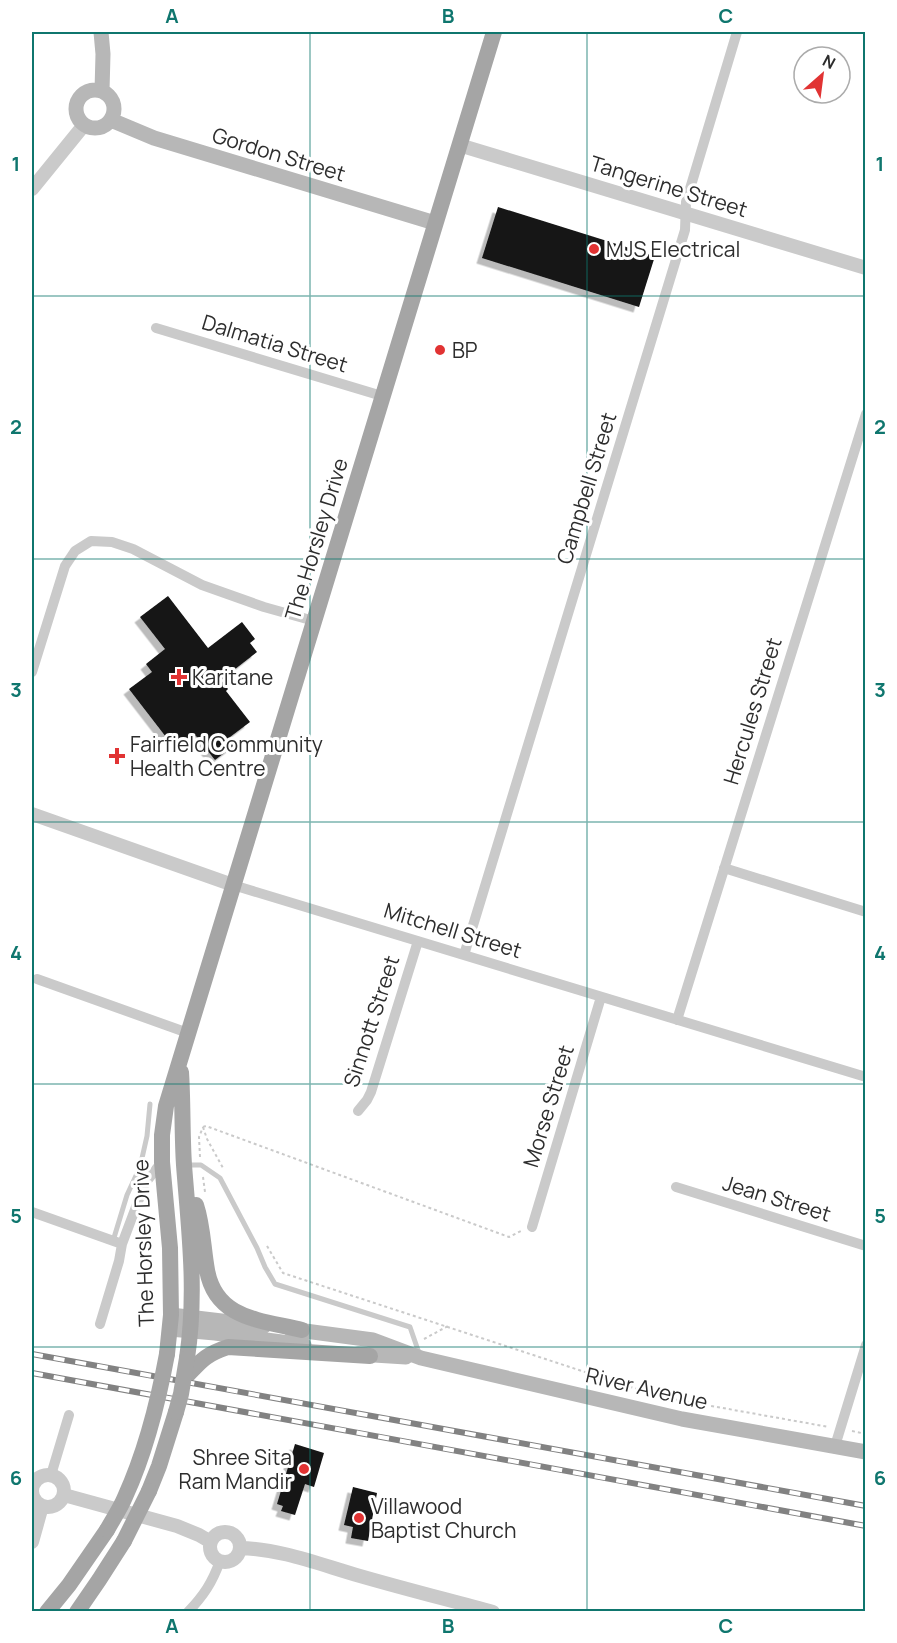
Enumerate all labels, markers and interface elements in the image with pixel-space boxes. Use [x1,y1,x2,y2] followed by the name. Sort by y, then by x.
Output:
[165,2,179,29] text: A
[442,2,455,29] text: B
[719,2,733,29] text: C
[792,45,852,105] north arrow
[819,49,839,74] text: N
[209,120,349,188] street label: Gordon Street
[587,149,751,223] street label: Tangerine Street
[12,150,20,177] text: 1
[876,150,884,177] text: 1
[606,235,740,263] place label: MJS Electrical
[587,242,601,256] marker: MJS Electrical
[199,308,351,378] street label: Dalmatia Street
[452,336,478,364] place label: BP
[433,343,447,357] marker: BP
[550,409,622,567] street label: Campbell Street
[10,413,22,440] text: 2
[874,413,886,440] text: 2
[278,455,354,623] street label: The Horsley Drive
[716,634,788,788] street label: Hercules Street
[192,663,273,691] place label: Karitane
[170,668,188,686] marker: Karitane
[10,676,22,703] text: 3
[874,676,886,703] text: 3
[130,730,323,782] place label: Fairfield Community Health Centre
[108,747,126,765] marker: Fairfield Community Health Centre
[381,896,525,964] street label: Mitchell Street
[10,939,22,966] text: 4
[874,939,886,966] text: 4
[337,952,405,1090] street label: Sinnott Street
[516,1041,580,1171] street label: Morse Street
[126,1159,160,1327] street label: The Horsley Drive
[719,1168,835,1228] street label: Jean Street
[10,1202,22,1229] text: 5
[874,1202,886,1229] text: 5
[583,1360,711,1416] street label: River Avenue
[178,1443,292,1495] place label: Shree Sita Ram Mandir
[297,1462,311,1476] marker: Shree Sita Ram Mandir
[10,1464,22,1491] text: 6
[874,1464,886,1491] text: 6
[371,1492,516,1544] place label: Villawood Baptist Church
[352,1511,366,1525] marker: Villawood Baptist Church
[165,1612,179,1639] text: A
[442,1612,455,1639] text: B
[719,1612,733,1639] text: C

